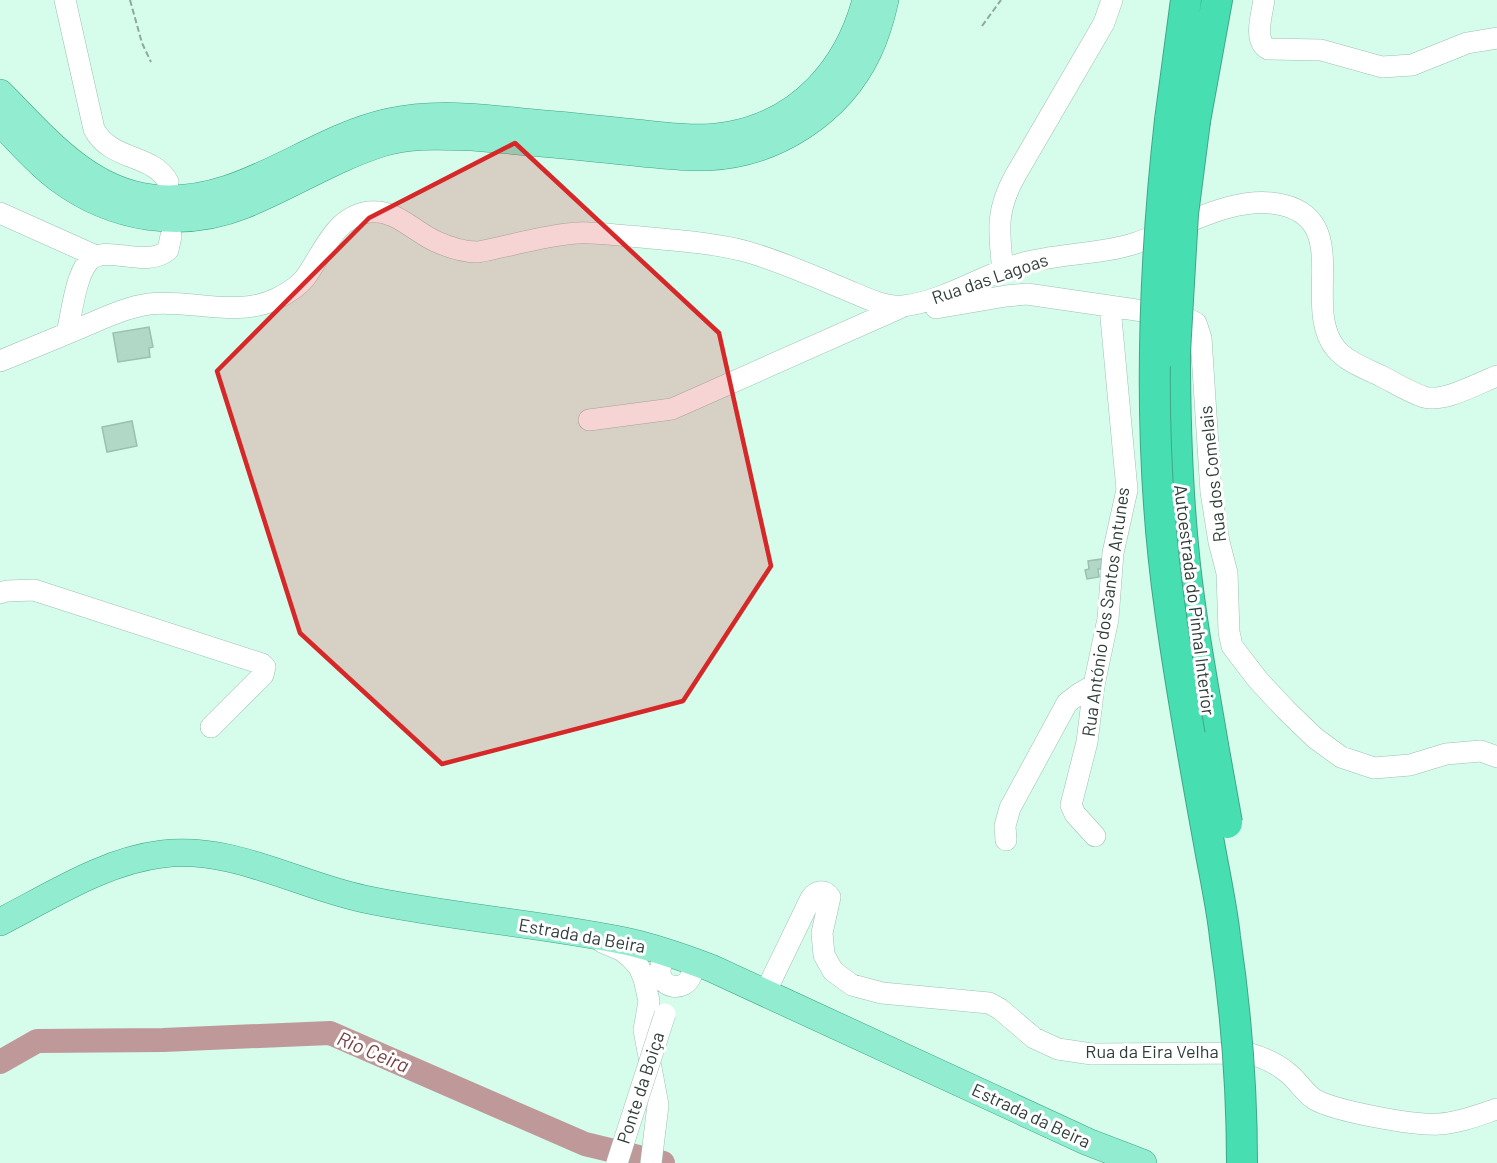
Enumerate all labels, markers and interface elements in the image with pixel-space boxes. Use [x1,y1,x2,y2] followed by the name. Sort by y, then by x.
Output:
[929,248,1051,308] street label: Rua das Lagoas
[1194,405,1230,543] street label: Rua dos Comelais
[1170,483,1220,717] street label: Autoestrada do Pinhal Interior
[1077,486,1133,738] street label: Rua António dos Santos Antunes
[517,913,647,957] street label: Estrada da Beira
[334,1025,413,1077] water label: Rio Ceira
[612,1029,668,1146] street label: Ponte da Boiça
[1085,1040,1219,1062] street label: Rua da Eira Velha
[969,1078,1094,1152] street label: Estrada da Beira

